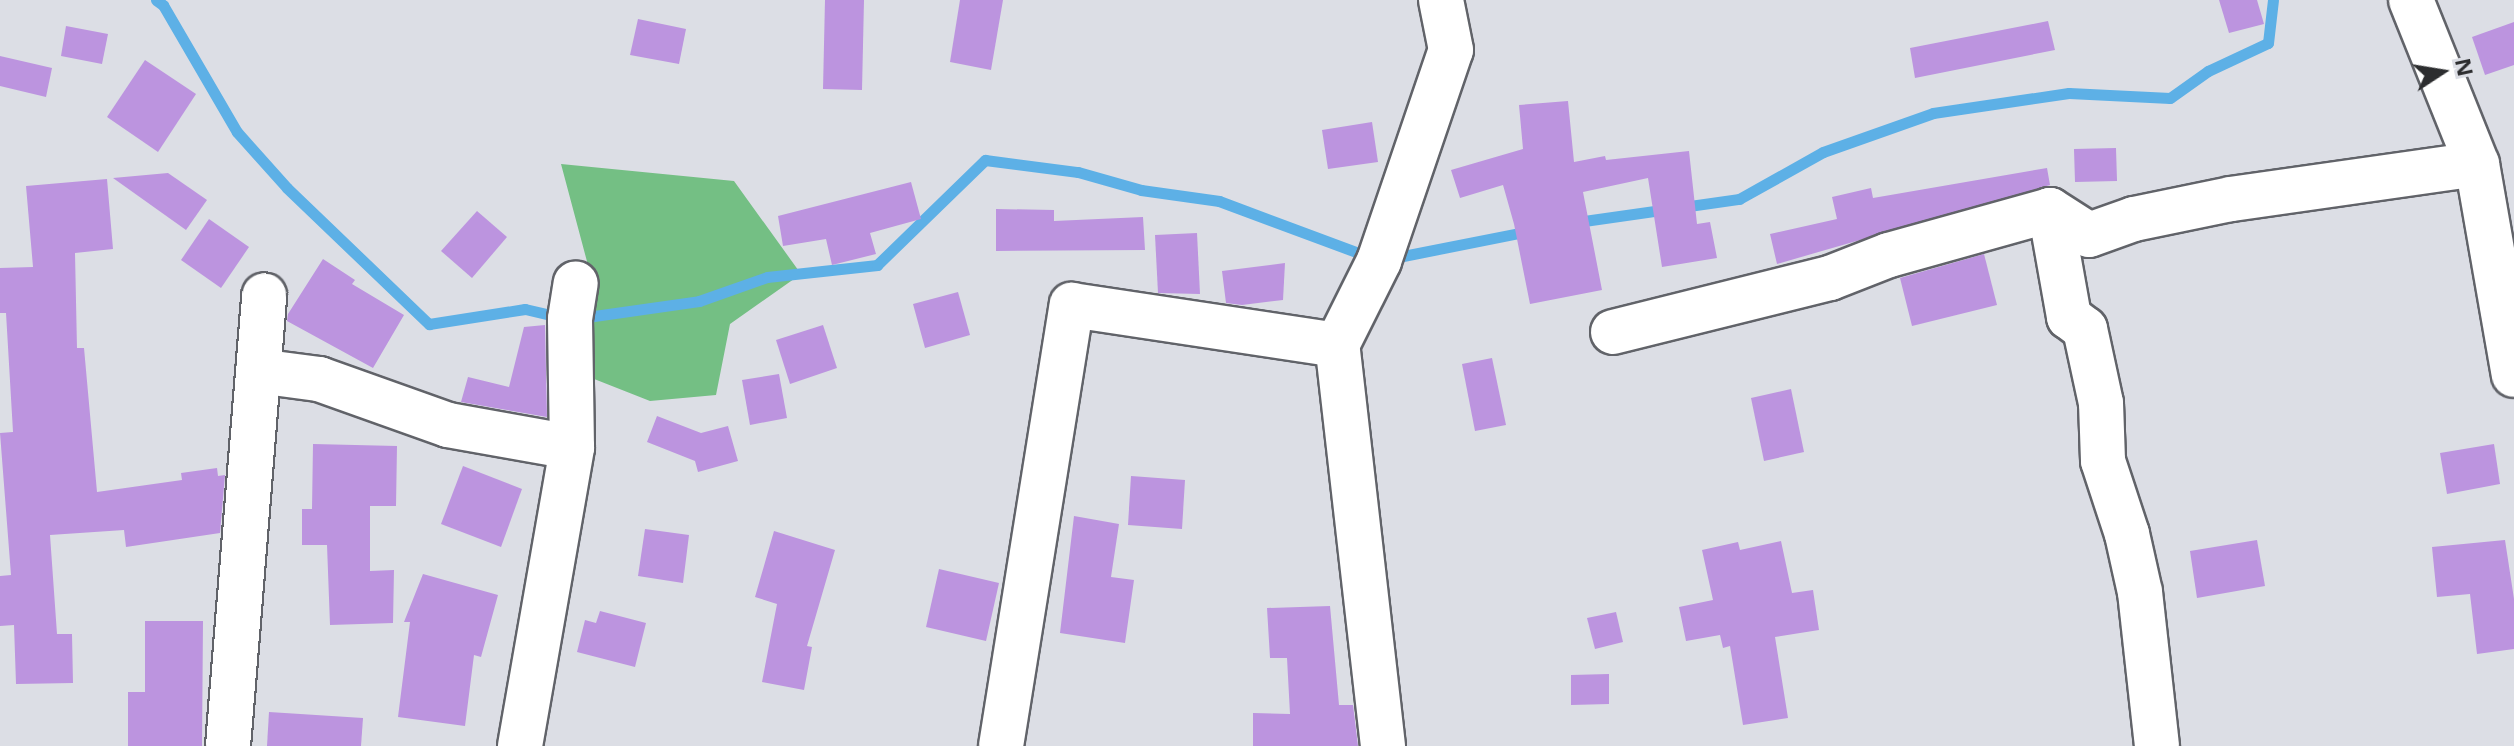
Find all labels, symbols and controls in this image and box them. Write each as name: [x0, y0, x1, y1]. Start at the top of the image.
north arrow: [2402, 32, 2482, 112]
text: N: [2449, 55, 2482, 79]

